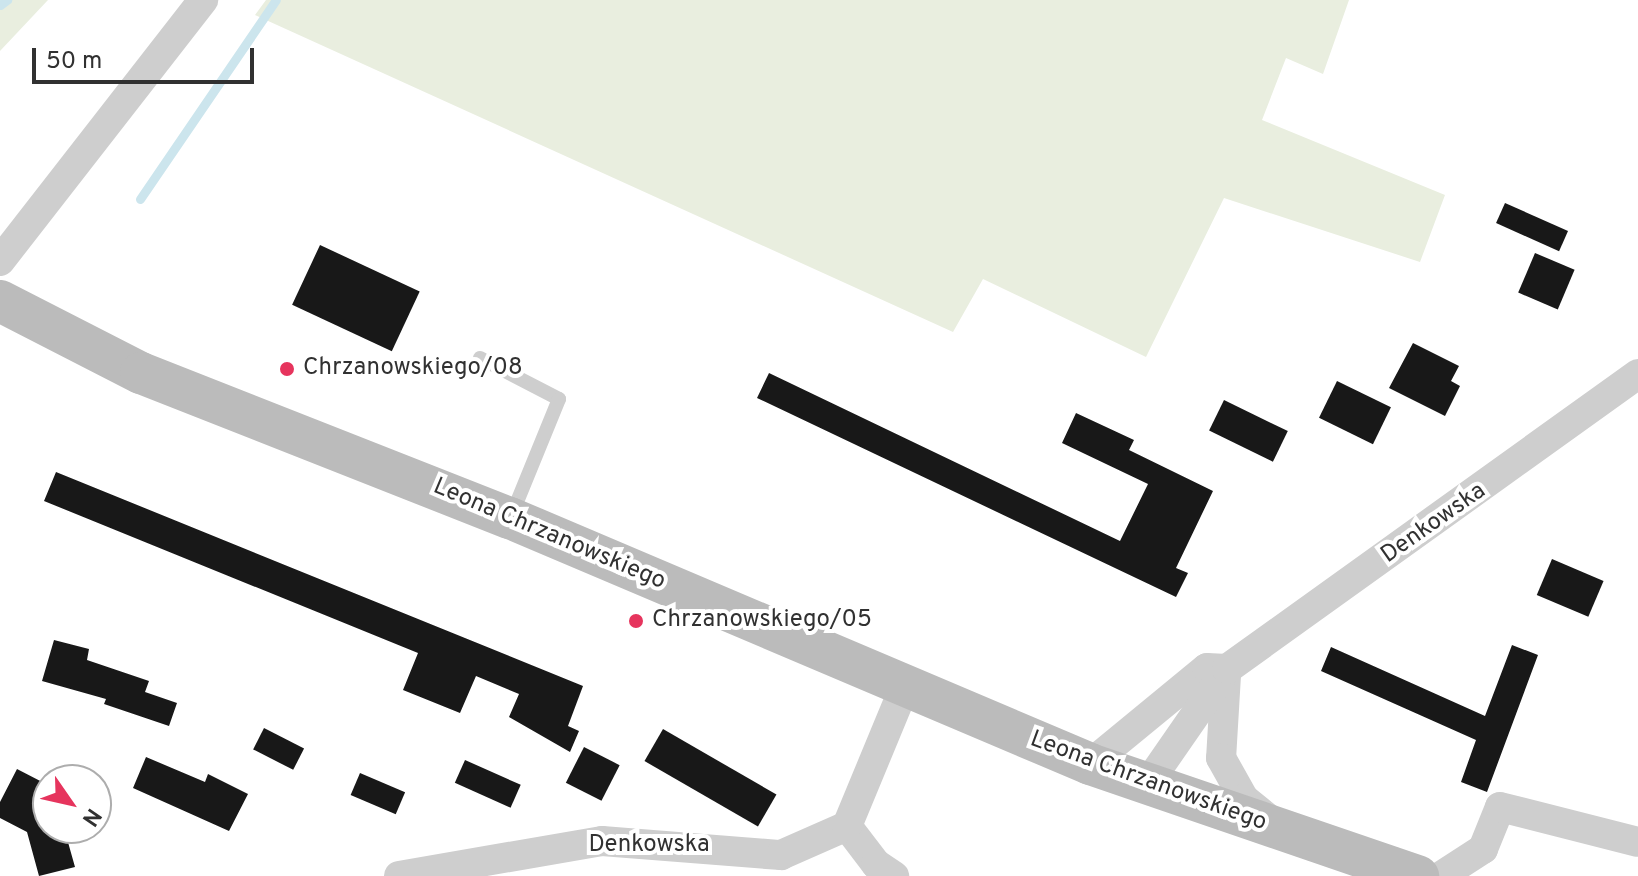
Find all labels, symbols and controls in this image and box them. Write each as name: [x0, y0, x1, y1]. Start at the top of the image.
scale bar: [36, 32, 258, 82]
text: 50 m: [46, 47, 102, 77]
place label: Chrzanowskiego/08: [303, 355, 523, 383]
marker: Chrzanowskiego/08: [278, 360, 296, 378]
street label: Leona Chrzanowskiego: [428, 473, 670, 597]
street label: Denkowska: [1376, 477, 1492, 571]
place label: Chrzanowskiego/05: [652, 607, 872, 635]
marker: Chrzanowskiego/05: [627, 612, 645, 630]
street label: Leona Chrzanowskiego: [1026, 726, 1270, 838]
north arrow: [32, 764, 112, 844]
text: N: [75, 802, 106, 831]
street label: Denkowska: [588, 832, 710, 860]

